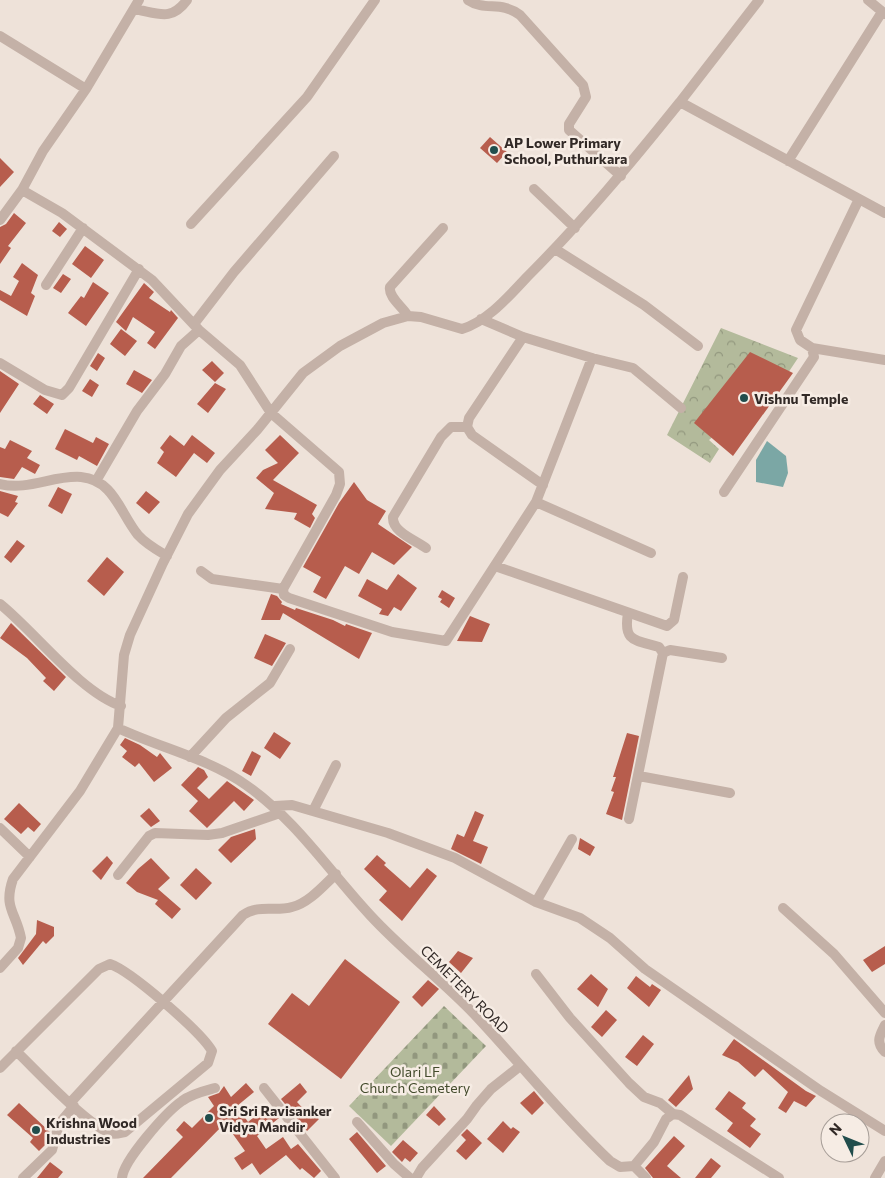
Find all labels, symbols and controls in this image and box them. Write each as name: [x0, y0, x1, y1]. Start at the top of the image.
place label: AP Lower Primary School, Puthurkara: [504, 134, 627, 167]
marker: AP Lower Primary School, Puthurkara: [488, 144, 500, 156]
place label: Vishnu Temple: [754, 390, 848, 407]
marker: Vishnu Temple: [738, 392, 750, 404]
street label: CEMETERY ROAD: [417, 941, 513, 1037]
park label: Olari LF Church Cemetery: [360, 1063, 470, 1096]
place label: Sri Sri Ravisanker Vidya Mandir: [219, 1102, 332, 1135]
marker: Sri Sri Ravisanker Vidya Mandir: [203, 1112, 215, 1124]
north arrow: [820, 1113, 870, 1163]
place label: Krishna Wood Industries: [46, 1114, 137, 1147]
text: N: [825, 1119, 845, 1138]
marker: Krishna Wood Industries: [30, 1124, 42, 1136]

